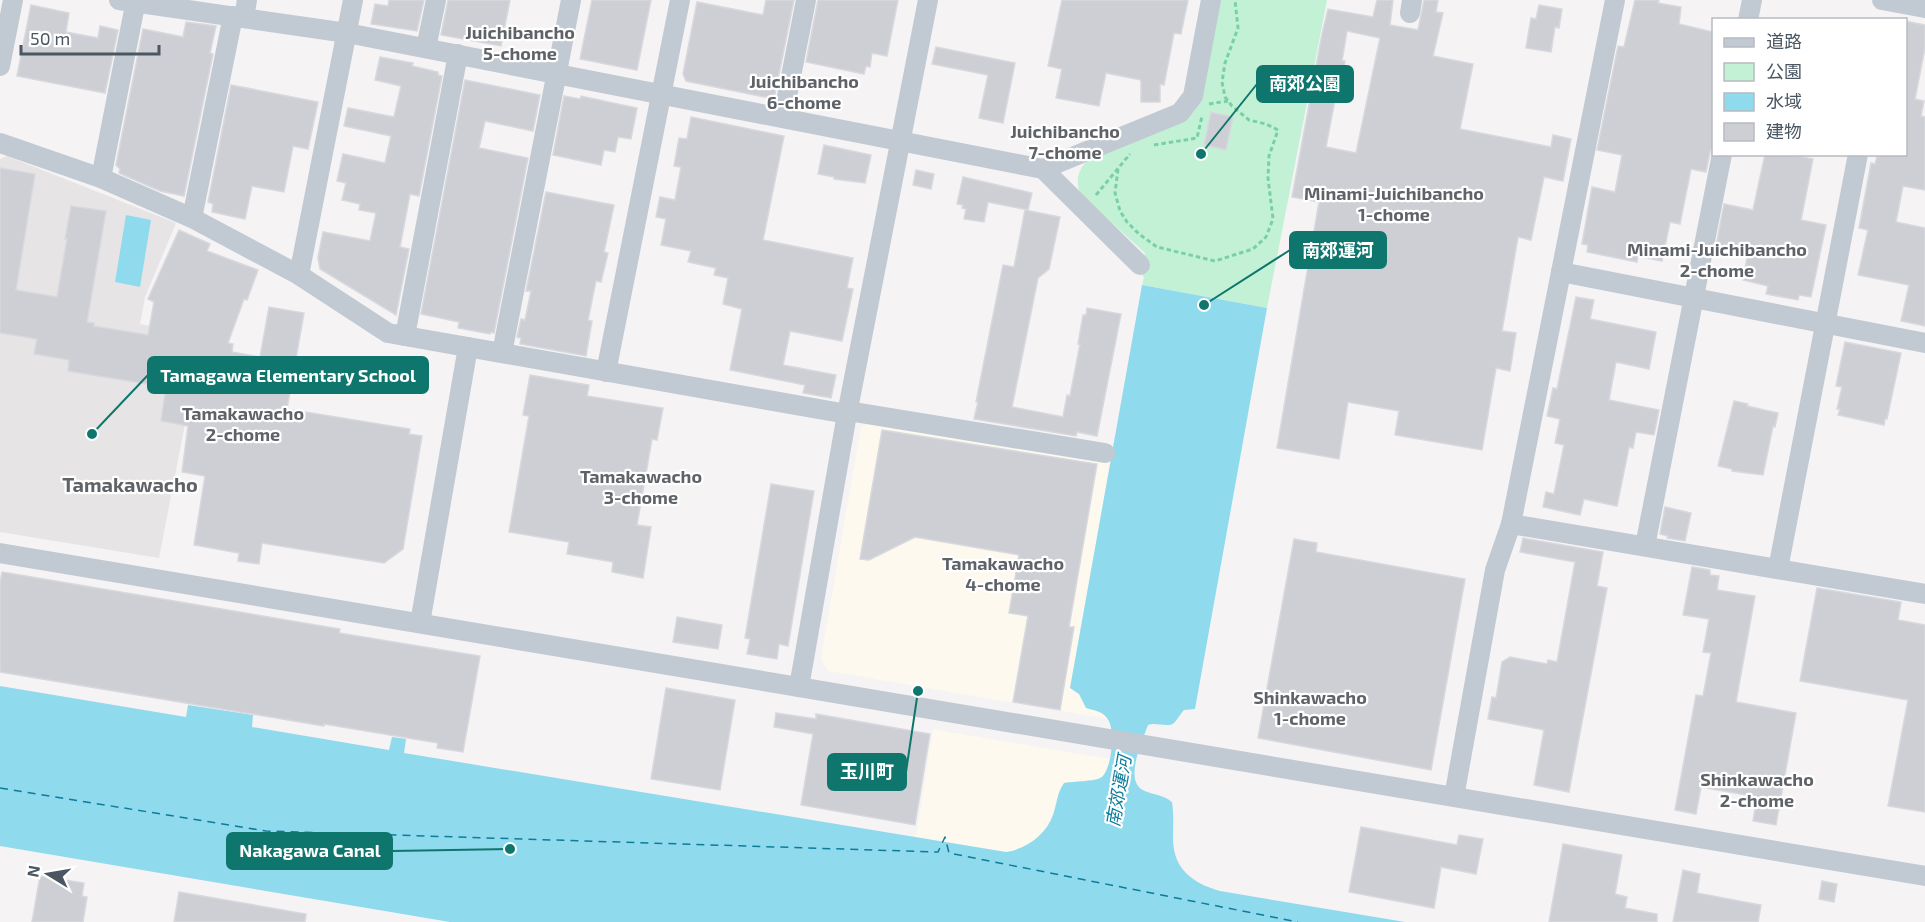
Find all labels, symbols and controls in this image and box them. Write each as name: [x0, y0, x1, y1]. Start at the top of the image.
scale bar: [21, 18, 159, 56]
legend: [1712, 18, 1907, 156]
district label: Juichibancho 5-chome: [465, 21, 575, 64]
text: 50 m: [30, 27, 70, 49]
text: 道路: [1766, 30, 1802, 52]
text: 公園: [1766, 60, 1802, 82]
callout: 南郊公園: [1257, 66, 1353, 102]
district label: Juichibancho 6-chome: [749, 70, 859, 113]
text: 南郊公園: [1269, 72, 1341, 94]
text: 水域: [1766, 90, 1802, 112]
district label: Juichibancho 7-chome: [1010, 120, 1120, 163]
text: 建物: [1766, 120, 1802, 142]
district label: Minami-Juichibancho 1-chome: [1304, 182, 1484, 225]
callout: 南郊運河: [1290, 232, 1386, 268]
district label: Minami-Juichibancho 2-chome: [1627, 238, 1807, 281]
text: 南郊運河: [1302, 239, 1374, 261]
callout: Tamagawa Elementary School: [148, 357, 428, 393]
text: Tamagawa Elementary School: [160, 364, 416, 386]
district label: Tamakawacho 2-chome: [182, 402, 304, 445]
district label: Tamakawacho 3-chome: [580, 465, 702, 508]
district label: Tamakawacho: [62, 472, 198, 496]
district label: Tamakawacho 4-chome: [942, 552, 1064, 595]
district label: Shinkawacho 1-chome: [1253, 686, 1367, 729]
water label: 南郊運河: [1101, 751, 1136, 828]
callout: 玉川町: [828, 754, 906, 790]
text: 玉川町: [840, 760, 894, 782]
district label: Shinkawacho 2-chome: [1700, 768, 1814, 811]
callout: Nakagawa Canal: [227, 833, 392, 869]
text: Nakagawa Canal: [239, 839, 381, 861]
north arrow: [18, 844, 78, 904]
text: N: [22, 864, 43, 879]

